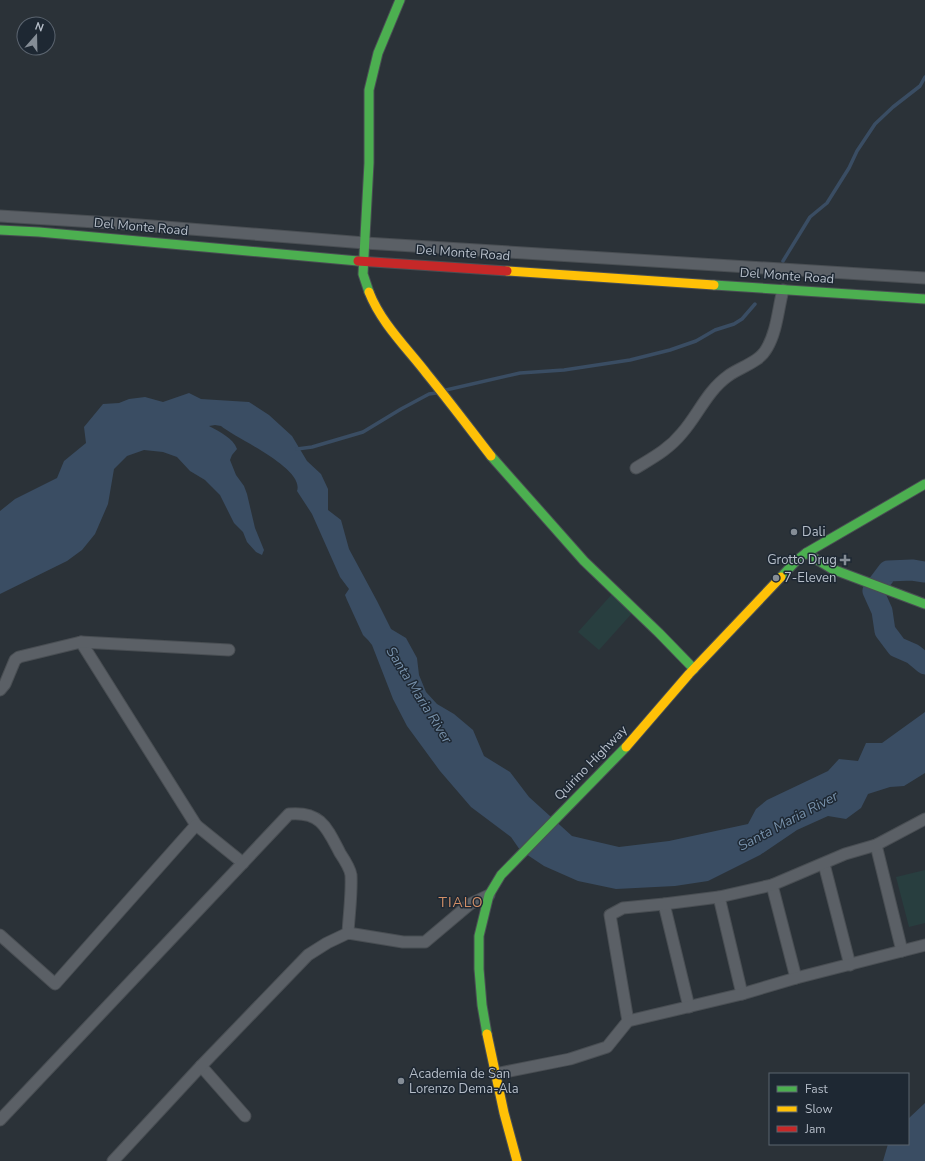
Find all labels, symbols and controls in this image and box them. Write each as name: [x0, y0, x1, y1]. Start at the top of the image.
north arrow: [16, 16, 56, 56]
text: N: [33, 19, 46, 36]
street label: Del Monte Road: [93, 214, 189, 240]
street label: Del Monte Road: [415, 241, 511, 265]
street label: Del Monte Road: [739, 264, 835, 288]
place label: Dali: [802, 523, 825, 541]
marker: Dali: [789, 527, 799, 537]
place label: Grotto Drug: [767, 551, 837, 569]
marker: Grotto Drug: [840, 555, 850, 565]
place label: 7-Eleven: [784, 569, 836, 587]
marker: 7-Eleven: [771, 573, 781, 583]
water label: Santa Maria River: [382, 643, 457, 748]
street label: Quirino Highway: [550, 721, 632, 805]
water label: Santa Maria River: [735, 786, 842, 855]
district label: TIALO: [438, 893, 484, 912]
place label: Academia de San Lorenzo Dema-Ala: [409, 1065, 519, 1098]
legend: [769, 1073, 909, 1145]
marker: Academia de San Lorenzo Dema-Ala: [396, 1076, 406, 1086]
text: Fast: [805, 1081, 828, 1097]
text: Slow: [805, 1101, 833, 1117]
text: Jam: [804, 1121, 826, 1137]

